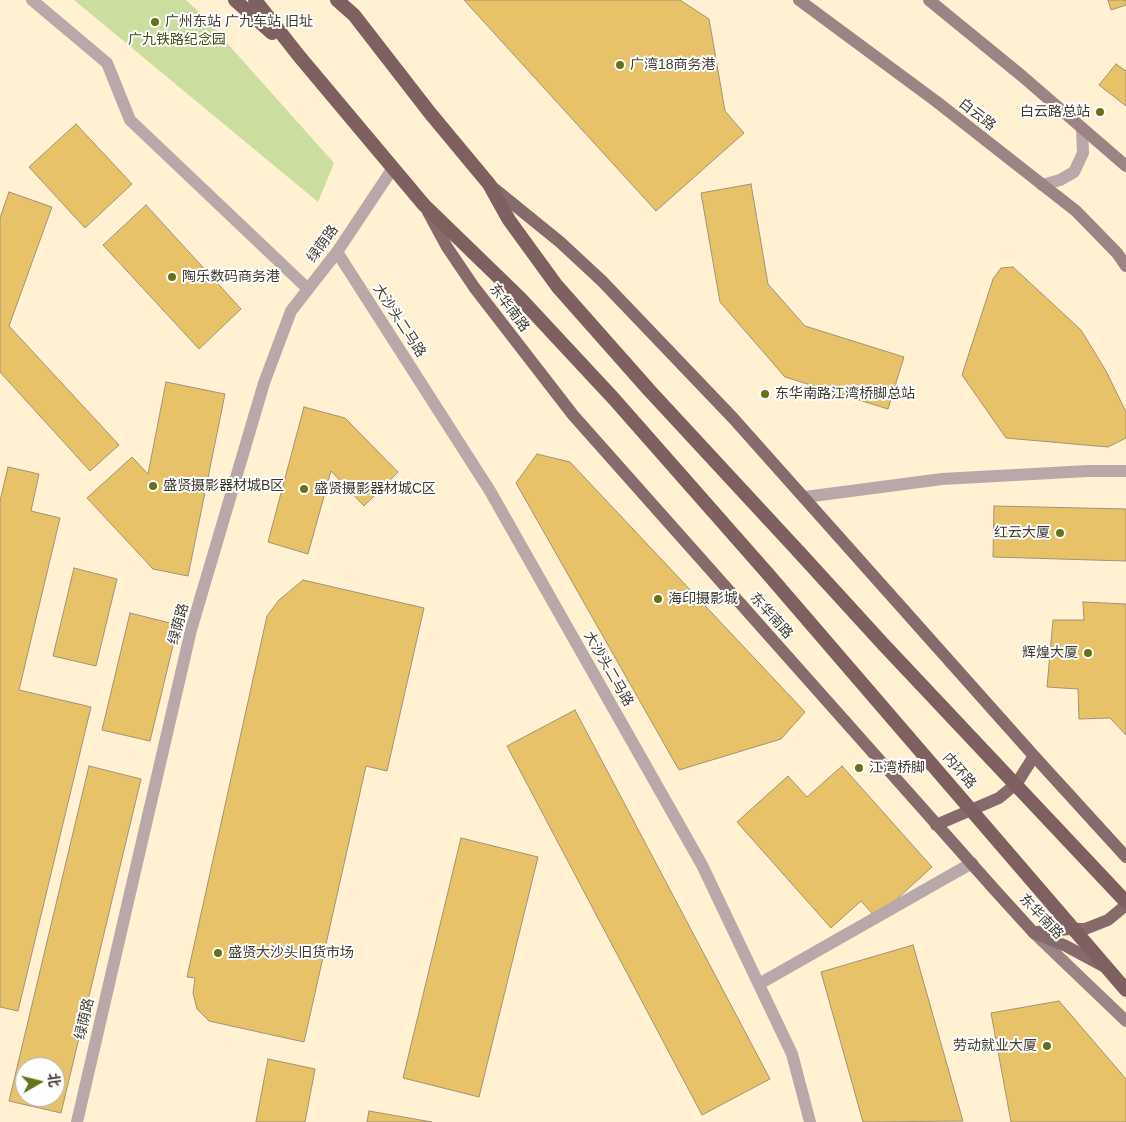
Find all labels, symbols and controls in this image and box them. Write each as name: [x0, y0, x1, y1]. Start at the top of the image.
place label: 广州东站 广九车站 旧址: [165, 14, 313, 30]
marker: 广州东站 广九车站 旧址: [149, 16, 161, 28]
park label: 广九铁路纪念园: [128, 32, 226, 48]
place label: 广湾18商务港: [630, 57, 716, 73]
marker: 广湾18商务港: [614, 59, 626, 71]
street label: 白云路: [955, 95, 999, 135]
place label: 白云路总站: [1020, 104, 1090, 120]
marker: 白云路总站: [1094, 106, 1106, 118]
street label: 绿荫路: [304, 222, 342, 266]
place label: 陶乐数码商务港: [182, 269, 280, 285]
marker: 陶乐数码商务港: [166, 271, 178, 283]
street label: 大沙头二马路: [369, 281, 429, 361]
street label: 东华南路: [485, 281, 533, 335]
place label: 东华南路江湾桥脚总站: [775, 386, 915, 402]
marker: 东华南路江湾桥脚总站: [759, 388, 771, 400]
place label: 盛贤摄影器材城B区: [163, 478, 284, 494]
marker: 盛贤摄影器材城B区: [147, 480, 159, 492]
place label: 盛贤摄影器材城C区: [314, 481, 436, 497]
marker: 盛贤摄影器材城C区: [298, 483, 310, 495]
place label: 红云大厦: [994, 525, 1050, 541]
marker: 红云大厦: [1054, 527, 1066, 539]
street label: 东华南路: [746, 590, 796, 642]
place label: 海印摄影城: [668, 591, 738, 607]
marker: 海印摄影城: [652, 593, 664, 605]
street label: 绿荫路: [165, 602, 193, 646]
street label: 大沙头二马路: [580, 628, 636, 710]
place label: 辉煌大厦: [1022, 645, 1078, 661]
marker: 辉煌大厦: [1082, 647, 1094, 659]
street label: 内环路: [939, 750, 979, 792]
place label: 江湾桥脚: [869, 760, 925, 776]
marker: 江湾桥脚: [853, 762, 865, 774]
street label: 东华南路: [1016, 891, 1066, 943]
place label: 盛贤大沙头旧货市场: [228, 945, 354, 961]
marker: 盛贤大沙头旧货市场: [212, 947, 224, 959]
street label: 绿荫路: [72, 997, 98, 1041]
place label: 劳动就业大厦: [953, 1038, 1037, 1054]
marker: 劳动就业大厦: [1041, 1040, 1053, 1052]
north arrow: [15, 1057, 65, 1107]
text: 北: [45, 1072, 63, 1088]

